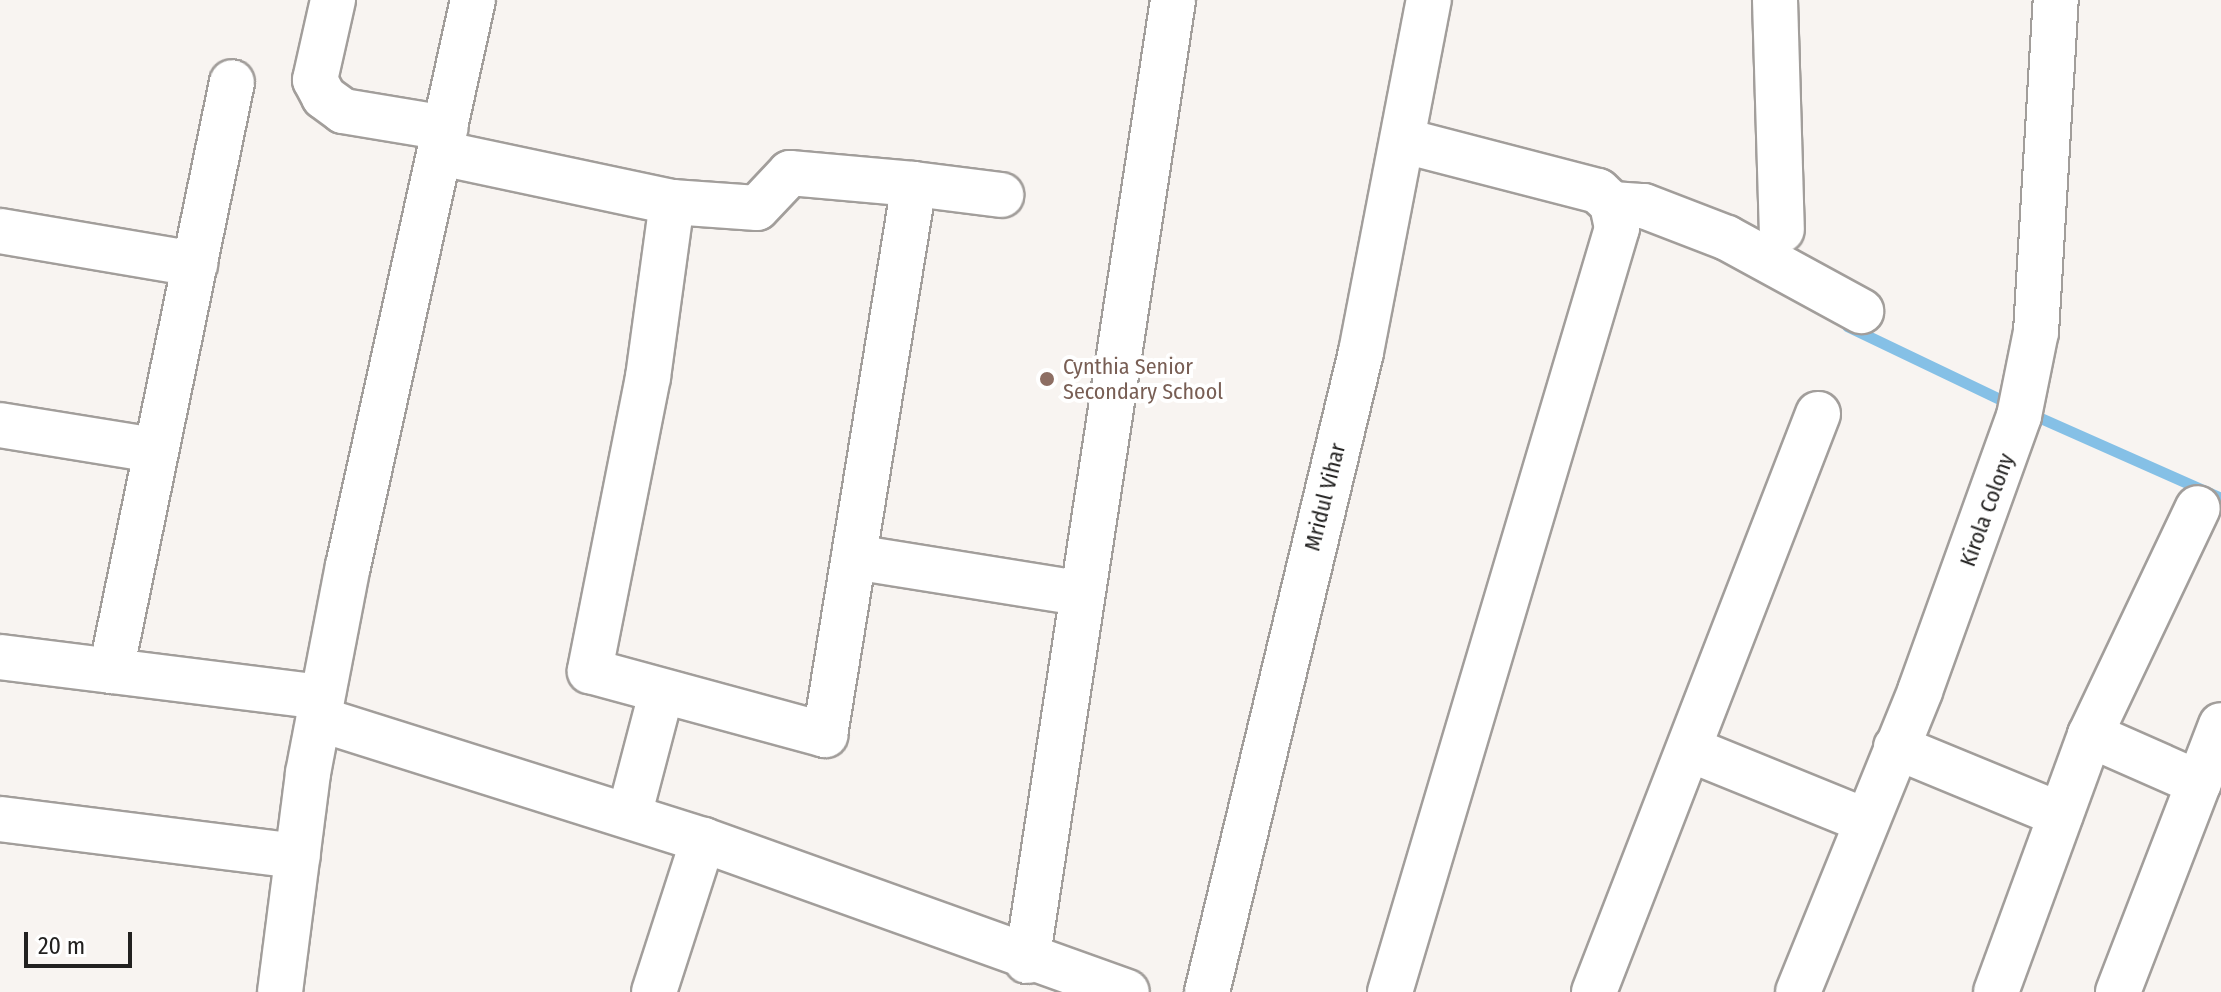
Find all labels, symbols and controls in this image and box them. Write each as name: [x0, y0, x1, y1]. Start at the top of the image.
place label: Cynthia Senior Secondary School: [1063, 353, 1223, 404]
marker: Cynthia Senior Secondary School: [1038, 370, 1056, 388]
street label: Mridul Vihar: [1299, 440, 1351, 554]
street label: Kirola Colony: [1954, 450, 2020, 570]
scale bar: [28, 916, 136, 966]
text: 20 m: [38, 932, 85, 960]

